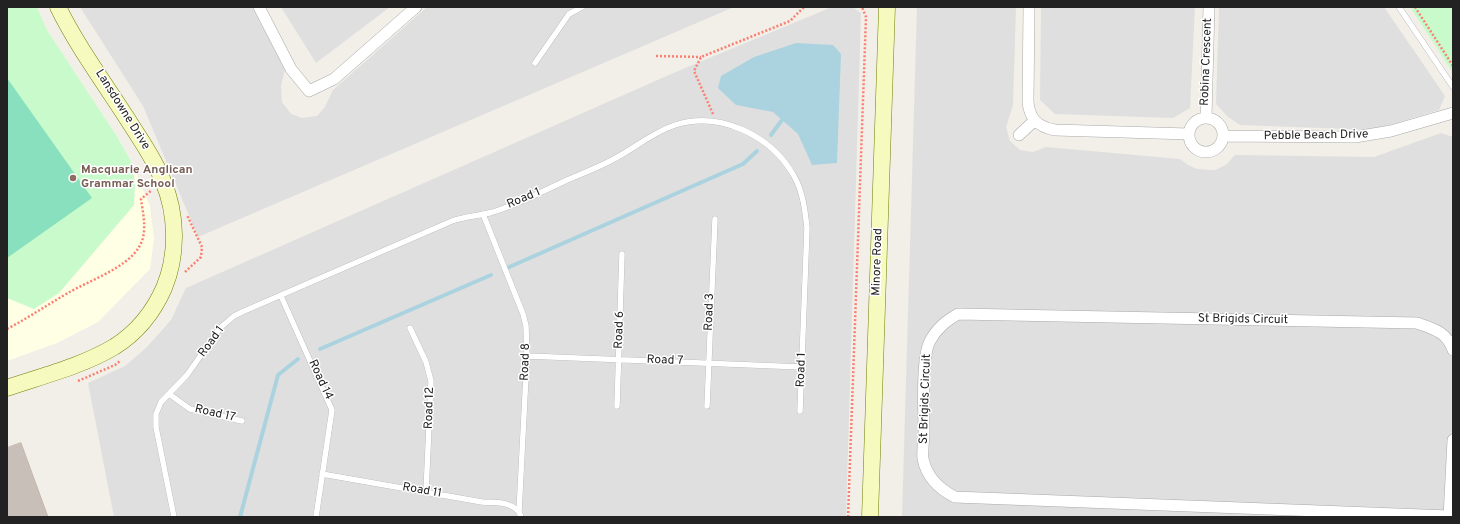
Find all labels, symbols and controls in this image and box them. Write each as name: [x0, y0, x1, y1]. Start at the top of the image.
street label: Robina Crescent: [1198, 18, 1216, 106]
street label: Lansdowne Drive: [92, 67, 152, 153]
street label: Pebble Beach Drive: [1263, 128, 1369, 144]
place label: Macquarie Anglican Grammar School: [81, 164, 193, 192]
marker: Macquarie Anglican Grammar School: [68, 173, 78, 183]
street label: Road 1: [505, 186, 543, 212]
street label: Minore Road: [870, 228, 886, 296]
street label: Road 3: [702, 293, 718, 331]
street label: Road 6: [612, 311, 628, 349]
street label: St Brigids Circuit: [1198, 312, 1288, 328]
street label: Road 1: [196, 324, 228, 360]
street label: Road 8: [518, 343, 534, 381]
street label: Road 1: [794, 352, 810, 388]
street label: Road 7: [646, 353, 684, 369]
street label: St Brigids Circuit: [917, 354, 935, 444]
street label: Road 14: [305, 358, 335, 402]
street label: Road 12: [422, 387, 438, 429]
street label: Road 17: [193, 402, 237, 426]
street label: Road 11: [401, 480, 443, 502]

